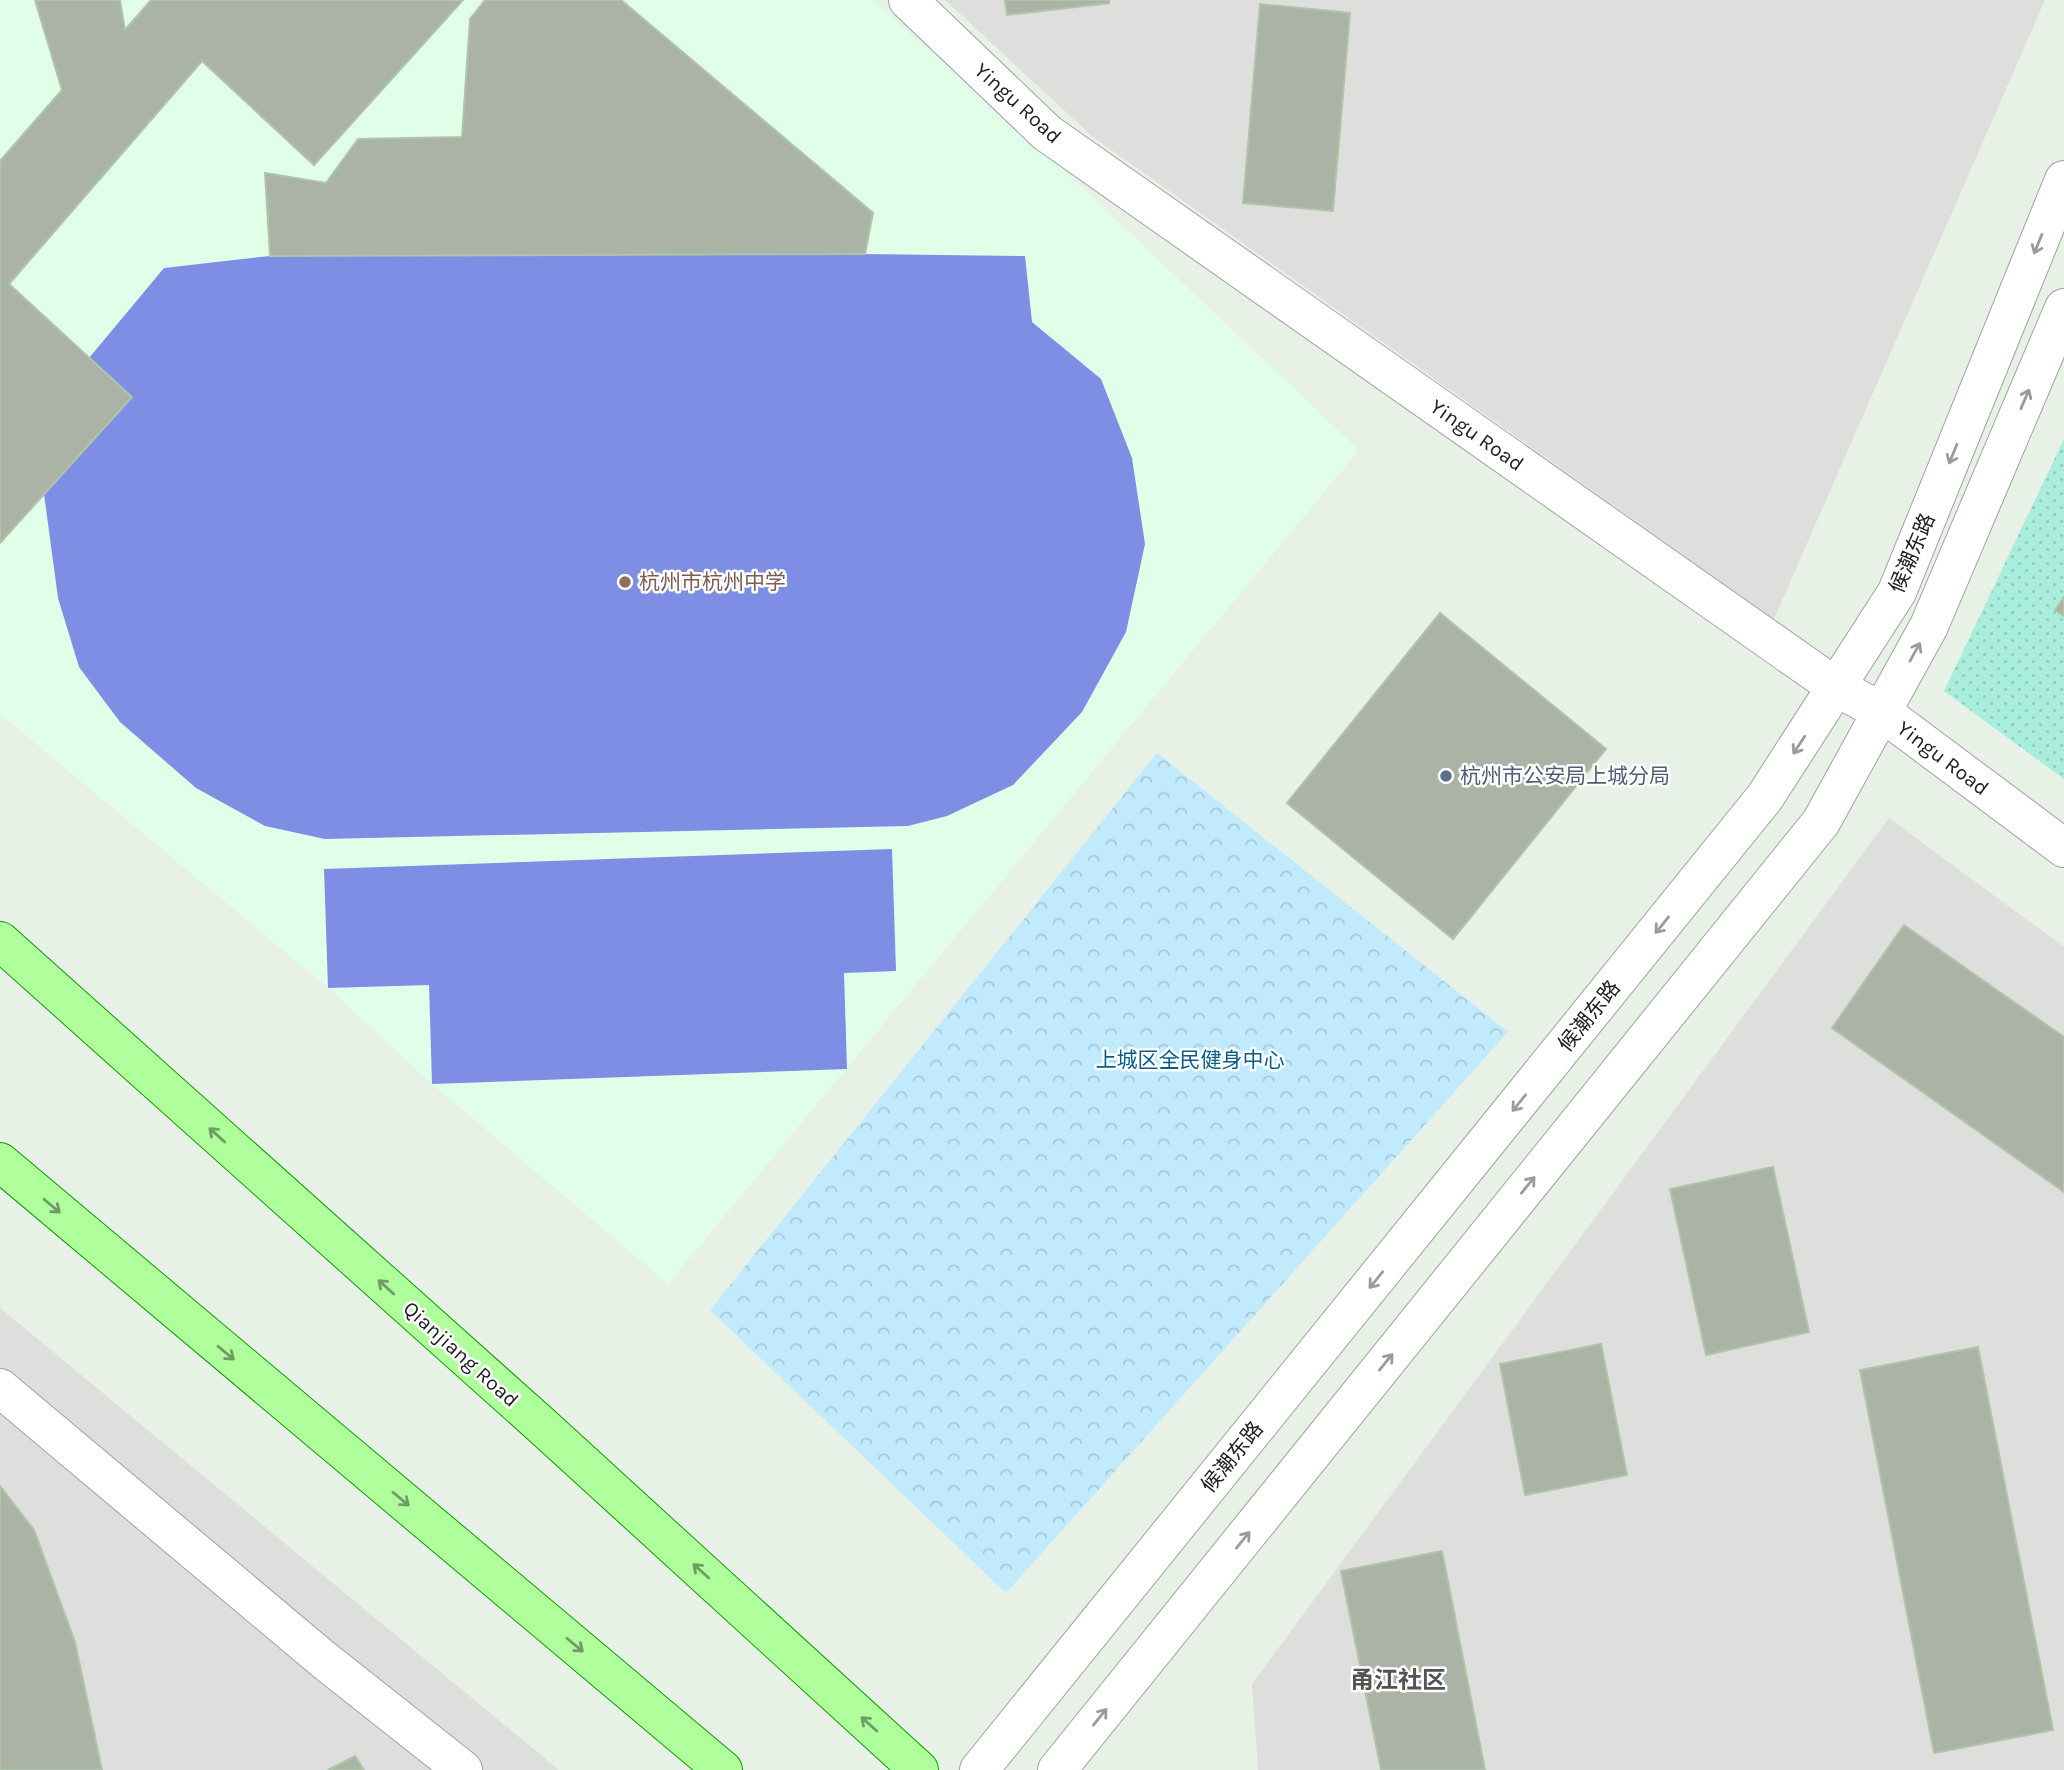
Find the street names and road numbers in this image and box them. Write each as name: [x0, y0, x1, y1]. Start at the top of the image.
street label: Yingu Road: [970, 58, 1066, 148]
street label: Yingu Road: [1426, 394, 1528, 476]
street label: 候潮东路: [1885, 510, 1939, 596]
street label: Yingu Road: [1893, 716, 1993, 800]
street label: 候潮东路: [1553, 976, 1625, 1056]
street label: Qianjiang Road: [399, 1296, 523, 1412]
street label: 候潮东路: [1196, 1417, 1268, 1497]

